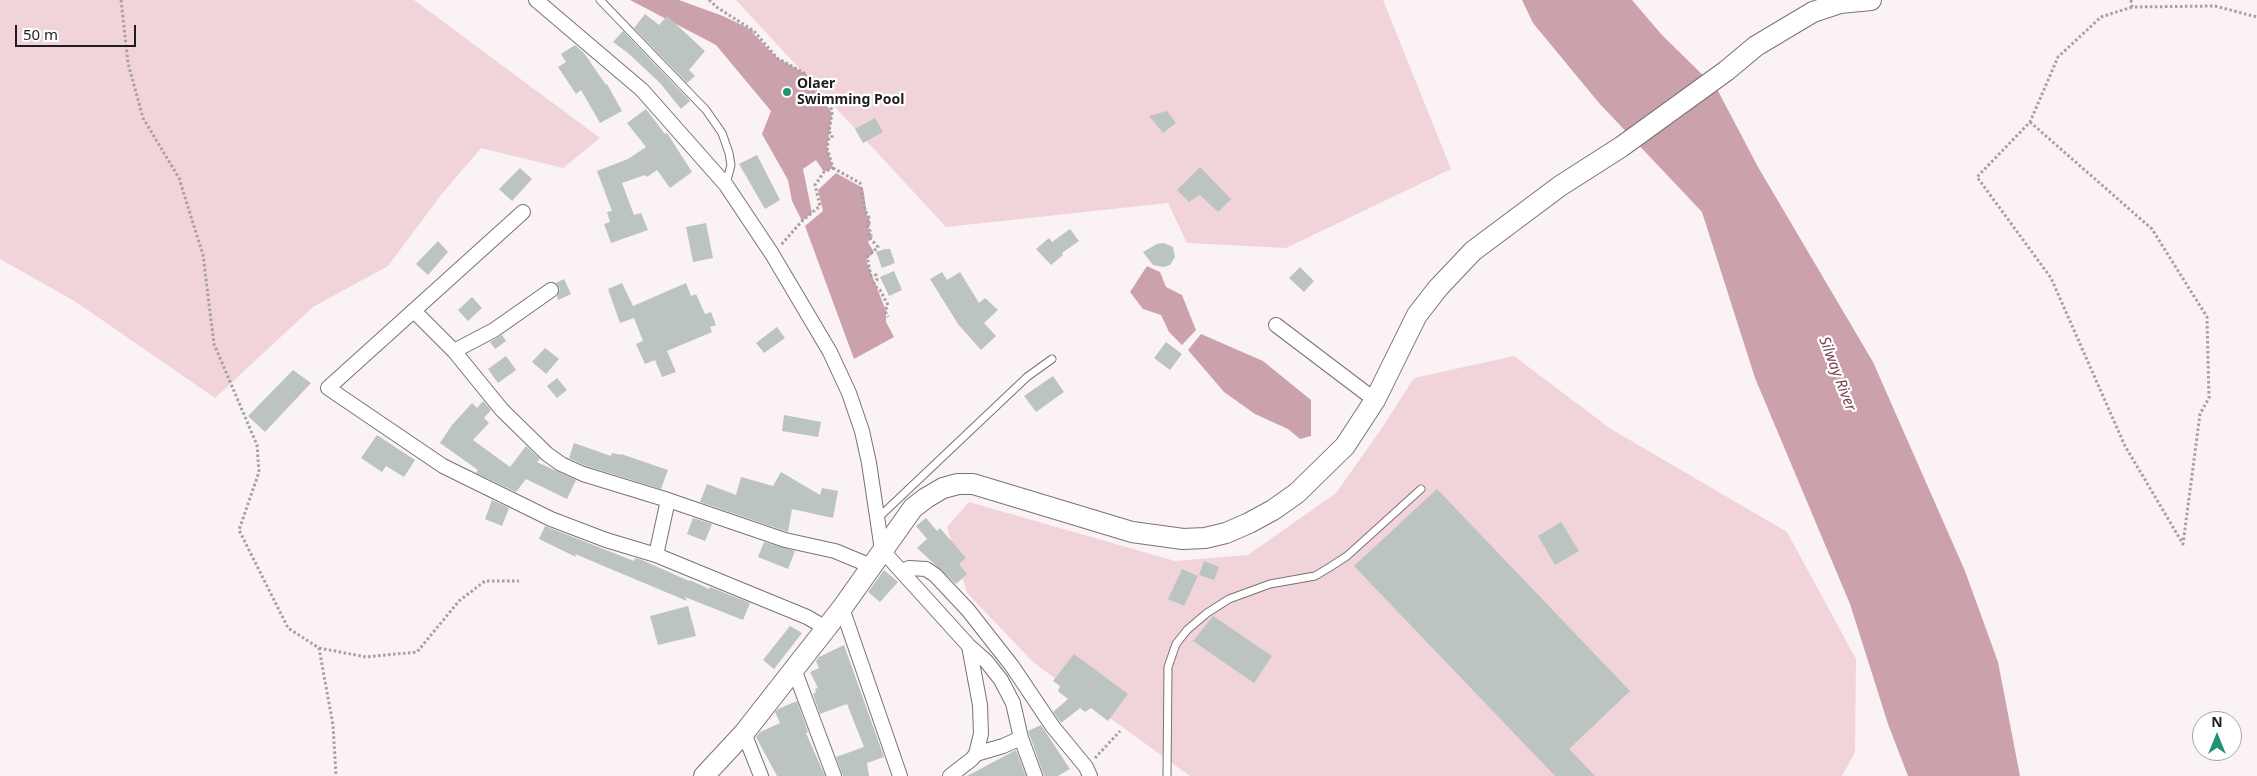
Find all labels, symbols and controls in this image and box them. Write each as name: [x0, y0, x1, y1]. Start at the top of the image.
scale bar: [18, 15, 139, 47]
text: 50 m: [23, 24, 58, 44]
place label: Olaer Swimming Pool: [797, 76, 904, 108]
marker: Olaer Swimming Pool: [781, 86, 793, 98]
water label: Silway River: [1815, 334, 1859, 414]
north arrow: [2192, 711, 2242, 761]
text: N: [2211, 712, 2223, 731]

